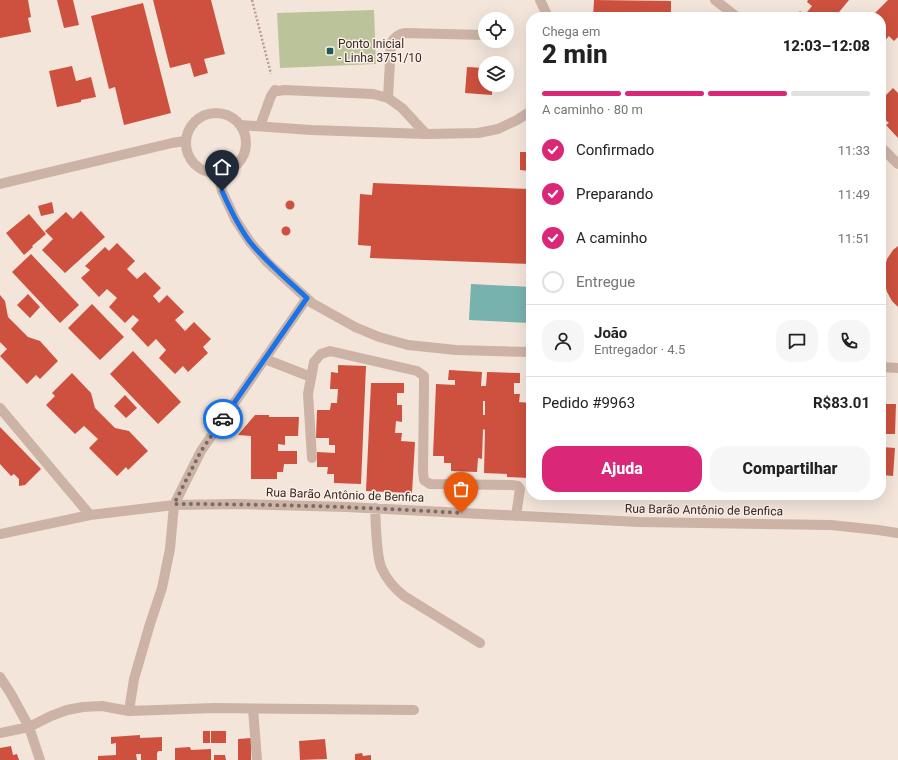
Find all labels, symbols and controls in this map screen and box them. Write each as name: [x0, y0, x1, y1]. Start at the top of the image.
map controls: [478, 12, 514, 92]
button: locate: [478, 12, 514, 48]
text: Chega em: [542, 24, 600, 39]
place label: Ponto Inicial - Linha 3751/10: [338, 37, 422, 65]
text: 12:03–12:08: [783, 37, 870, 55]
text: 2 min: [542, 39, 608, 69]
marker: Ponto Inicial - Linha 3751/10: [325, 46, 335, 56]
button: layers: [478, 56, 514, 92]
text: A caminho · 80 m: [542, 102, 643, 117]
icon: check: [542, 139, 564, 161]
text: Confirmado: [576, 141, 654, 159]
text: 11:33: [838, 143, 870, 158]
pin: [205, 150, 239, 191]
icon: home: [211, 156, 233, 178]
icon: check: [542, 183, 564, 205]
text: Preparando: [576, 185, 653, 203]
text: 11:49: [838, 187, 870, 202]
icon: check: [542, 227, 564, 249]
text: A caminho: [576, 229, 647, 247]
text: 11:51: [838, 231, 870, 246]
text: Entregue: [576, 273, 635, 291]
button: person: [542, 320, 584, 362]
button: chat: [776, 320, 818, 362]
button: phone: [828, 320, 870, 362]
text: João: [594, 324, 627, 342]
text: Entregador · 4.5: [594, 342, 685, 357]
text: Pedido #9963: [542, 394, 635, 412]
text: R$83.01: [813, 394, 870, 412]
courier: [203, 399, 243, 439]
icon: car: [212, 408, 234, 430]
button: Ajuda: [542, 446, 702, 492]
button: Compartilhar: [710, 446, 870, 492]
pin: [444, 472, 478, 513]
icon: bag: [450, 478, 472, 500]
street label: Rua Barão Antônio de Benfica: [266, 485, 424, 505]
street label: Rua Barão Antônio de Benfica: [625, 502, 783, 518]

